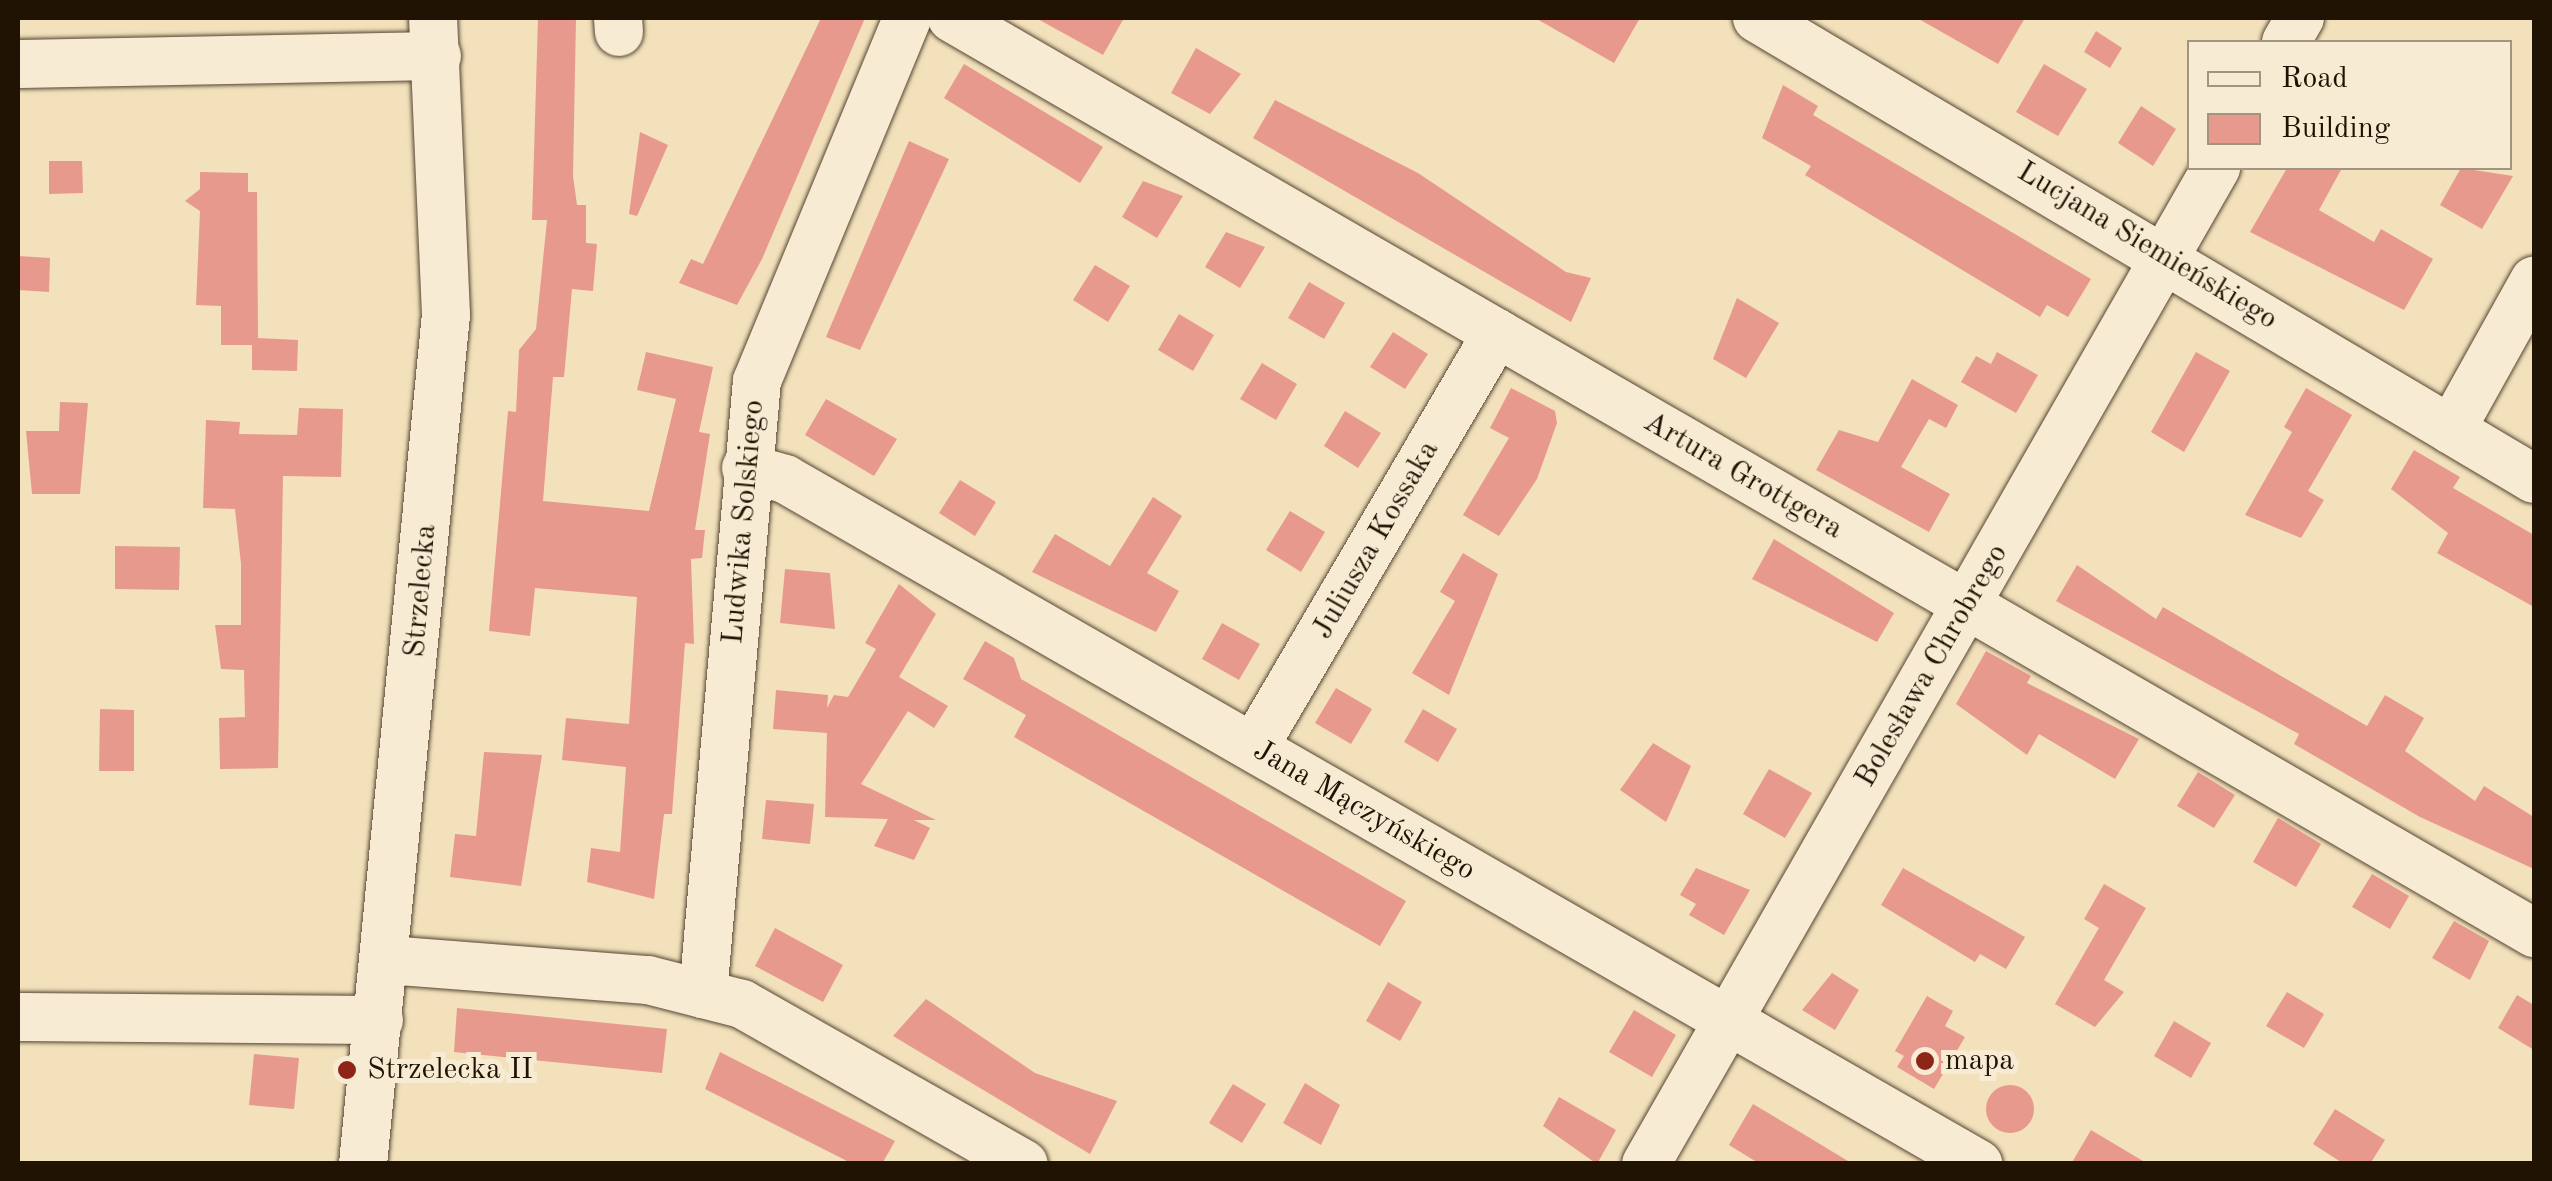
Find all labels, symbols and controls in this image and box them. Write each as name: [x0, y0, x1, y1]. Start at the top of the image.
legend: [2187, 40, 2512, 170]
text: Road: [2281, 64, 2348, 94]
text: Building: [2281, 114, 2390, 144]
street label: Lucjana Siemieńskiego: [2010, 154, 2284, 338]
street label: Ludwika Solskiego: [715, 398, 773, 646]
street label: Artura Grottgera: [1637, 404, 1849, 548]
street label: Juliusza Kossaka: [1305, 435, 1447, 645]
street label: Strzelecka: [397, 523, 445, 659]
street label: Bolesława Chrobrego: [1848, 538, 2016, 794]
street label: Jana Mączyńskiego: [1247, 733, 1481, 889]
place label: mapa: [1945, 1043, 2014, 1079]
marker: mapa: [1914, 1050, 1936, 1072]
place label: Strzelecka II: [367, 1052, 533, 1088]
marker: Strzelecka II: [336, 1059, 358, 1081]

